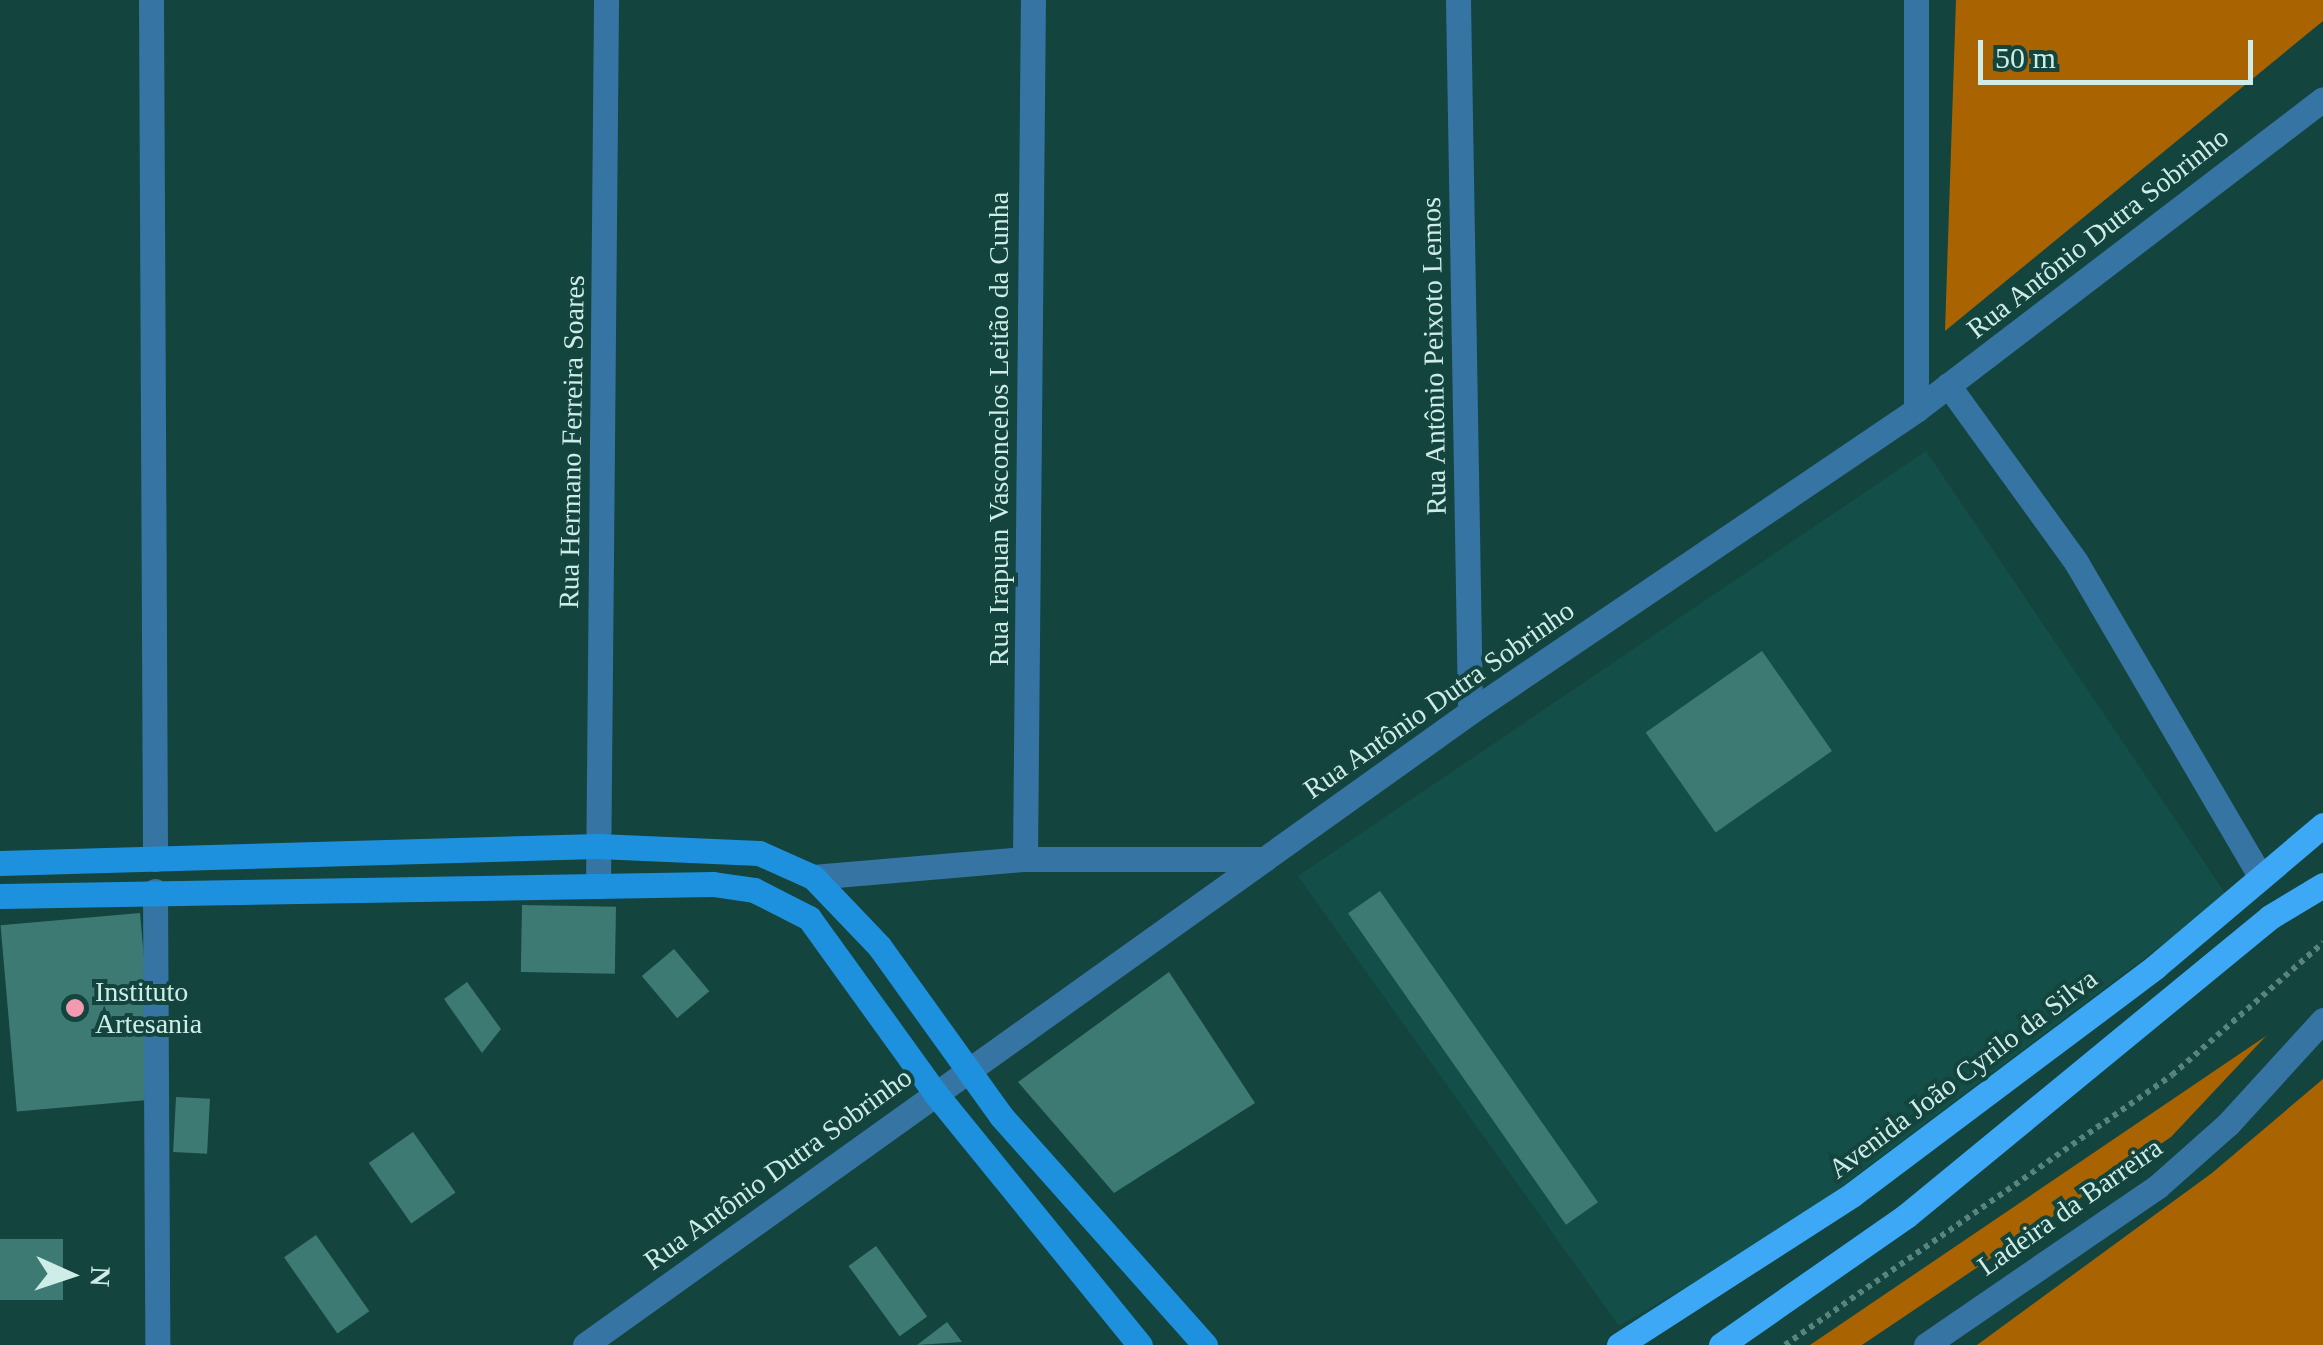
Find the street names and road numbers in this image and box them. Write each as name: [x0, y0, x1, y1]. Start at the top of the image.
street label: Rua Antônio Dutra Sobrinho: [1960, 120, 2236, 346]
street label: Rua Irapuan Vasconcelos Leitão da Cunha: [982, 191, 1016, 667]
street label: Rua Antônio Peixoto Lemos: [1414, 196, 1454, 516]
street label: Rua Hermano Ferreira Soares: [552, 275, 592, 609]
street label: Rua Antônio Dutra Sobrinho: [1297, 593, 1581, 807]
street label: Avenida João Cyrilo da Silva: [1822, 962, 2104, 1186]
street label: Rua Antônio Dutra Sobrinho: [637, 1060, 919, 1278]
street label: Ladeira da Barreira: [1971, 1131, 2169, 1283]

